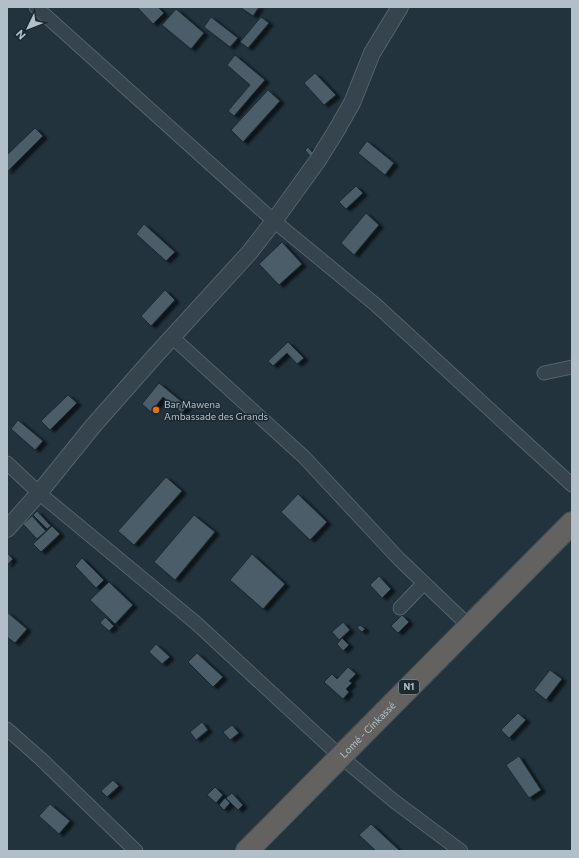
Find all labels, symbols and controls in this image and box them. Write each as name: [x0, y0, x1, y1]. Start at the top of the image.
north arrow: [8, 8, 48, 48]
text: N: [13, 28, 28, 43]
place label: Bar Mawena Ambassade des Grands: [164, 398, 269, 422]
marker: Bar Mawena Ambassade des Grands: [151, 405, 161, 415]
road number: N1: [399, 680, 419, 694]
street label: Lomé - Cinkassé: [337, 699, 398, 760]

